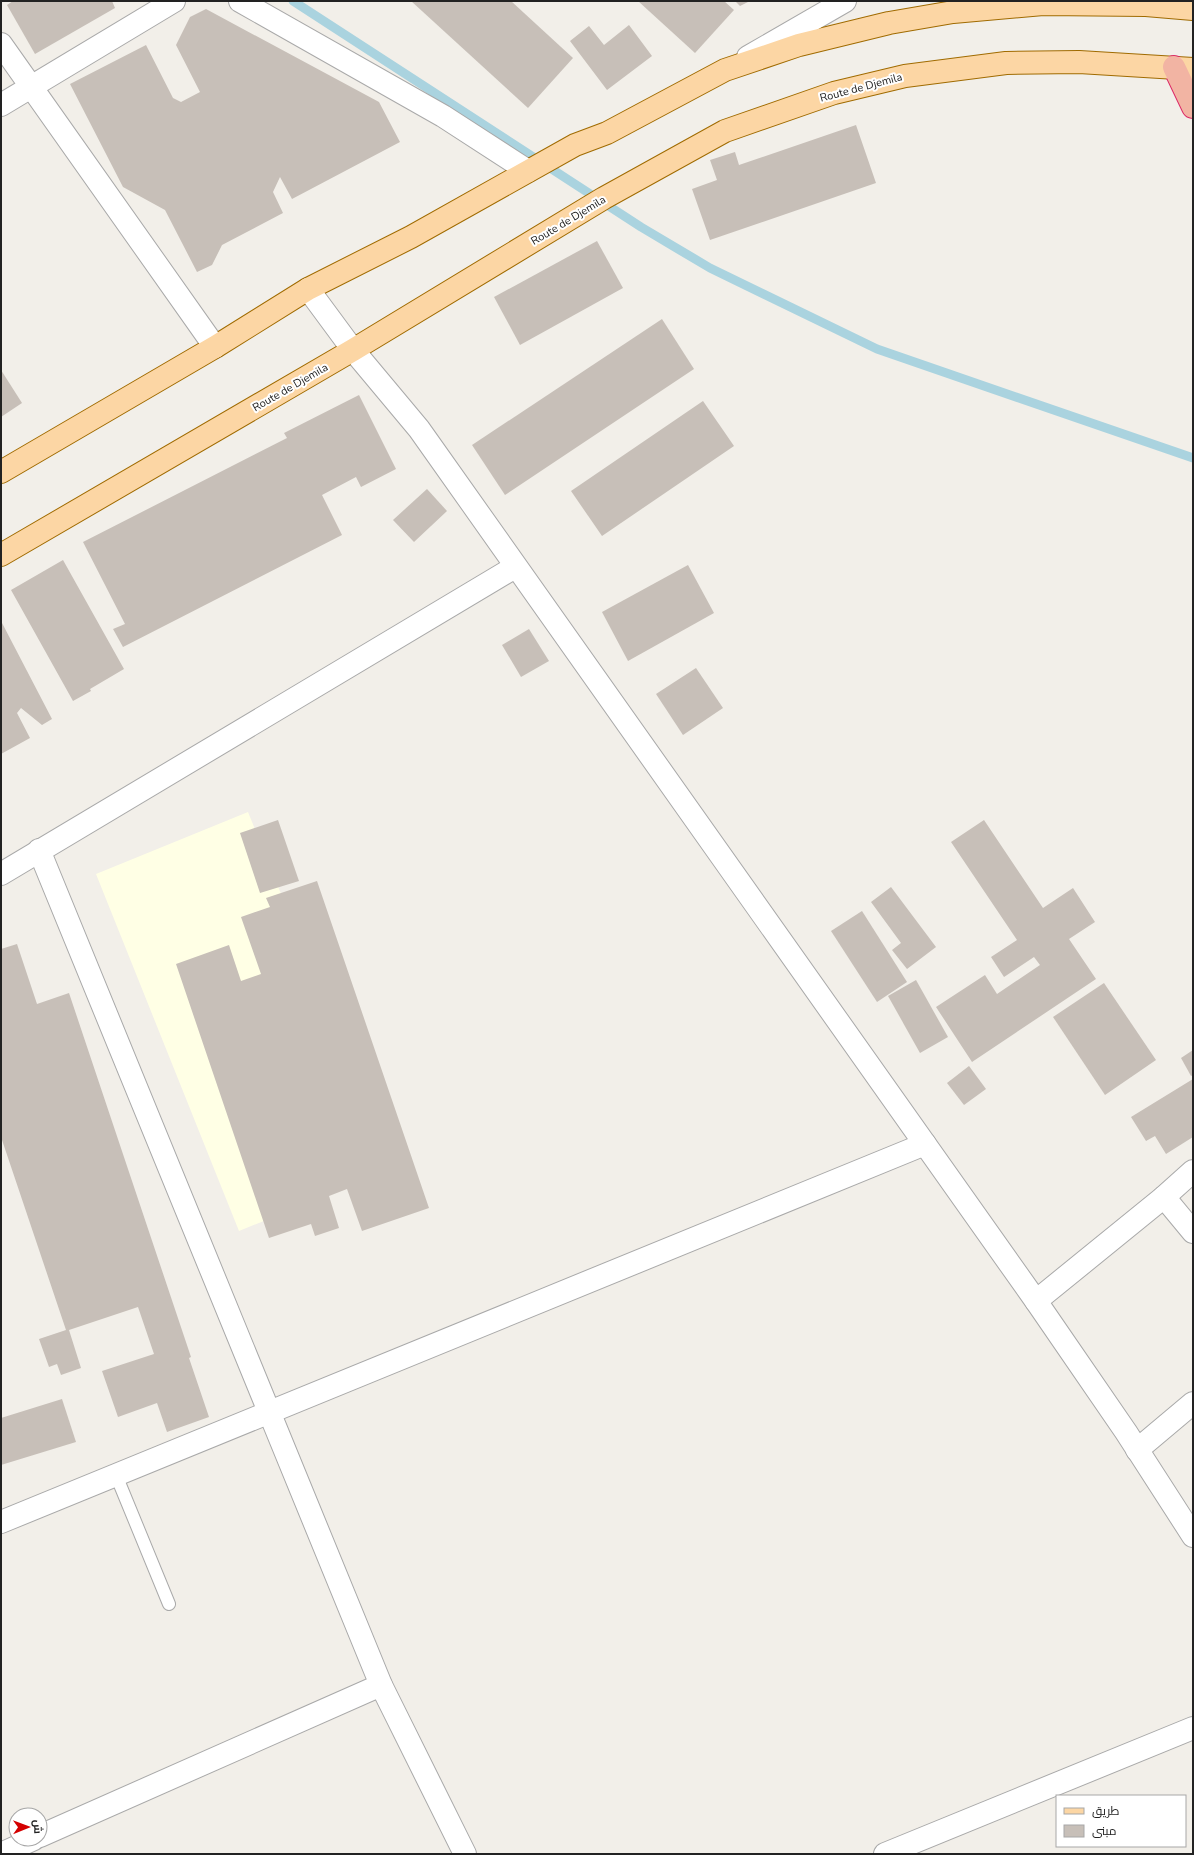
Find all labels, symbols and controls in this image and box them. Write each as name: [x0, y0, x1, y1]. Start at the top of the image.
street label: Route de Djemila: [818, 69, 904, 106]
street label: Route de Djemila: [528, 192, 609, 249]
street label: Route de Djemila: [250, 360, 331, 415]
legend: [1056, 1795, 1186, 1847]
text: طريق: [1092, 1803, 1120, 1819]
north arrow: [8, 1807, 48, 1847]
text: ش: [30, 1820, 45, 1834]
text: مبنى: [1092, 1823, 1117, 1839]

